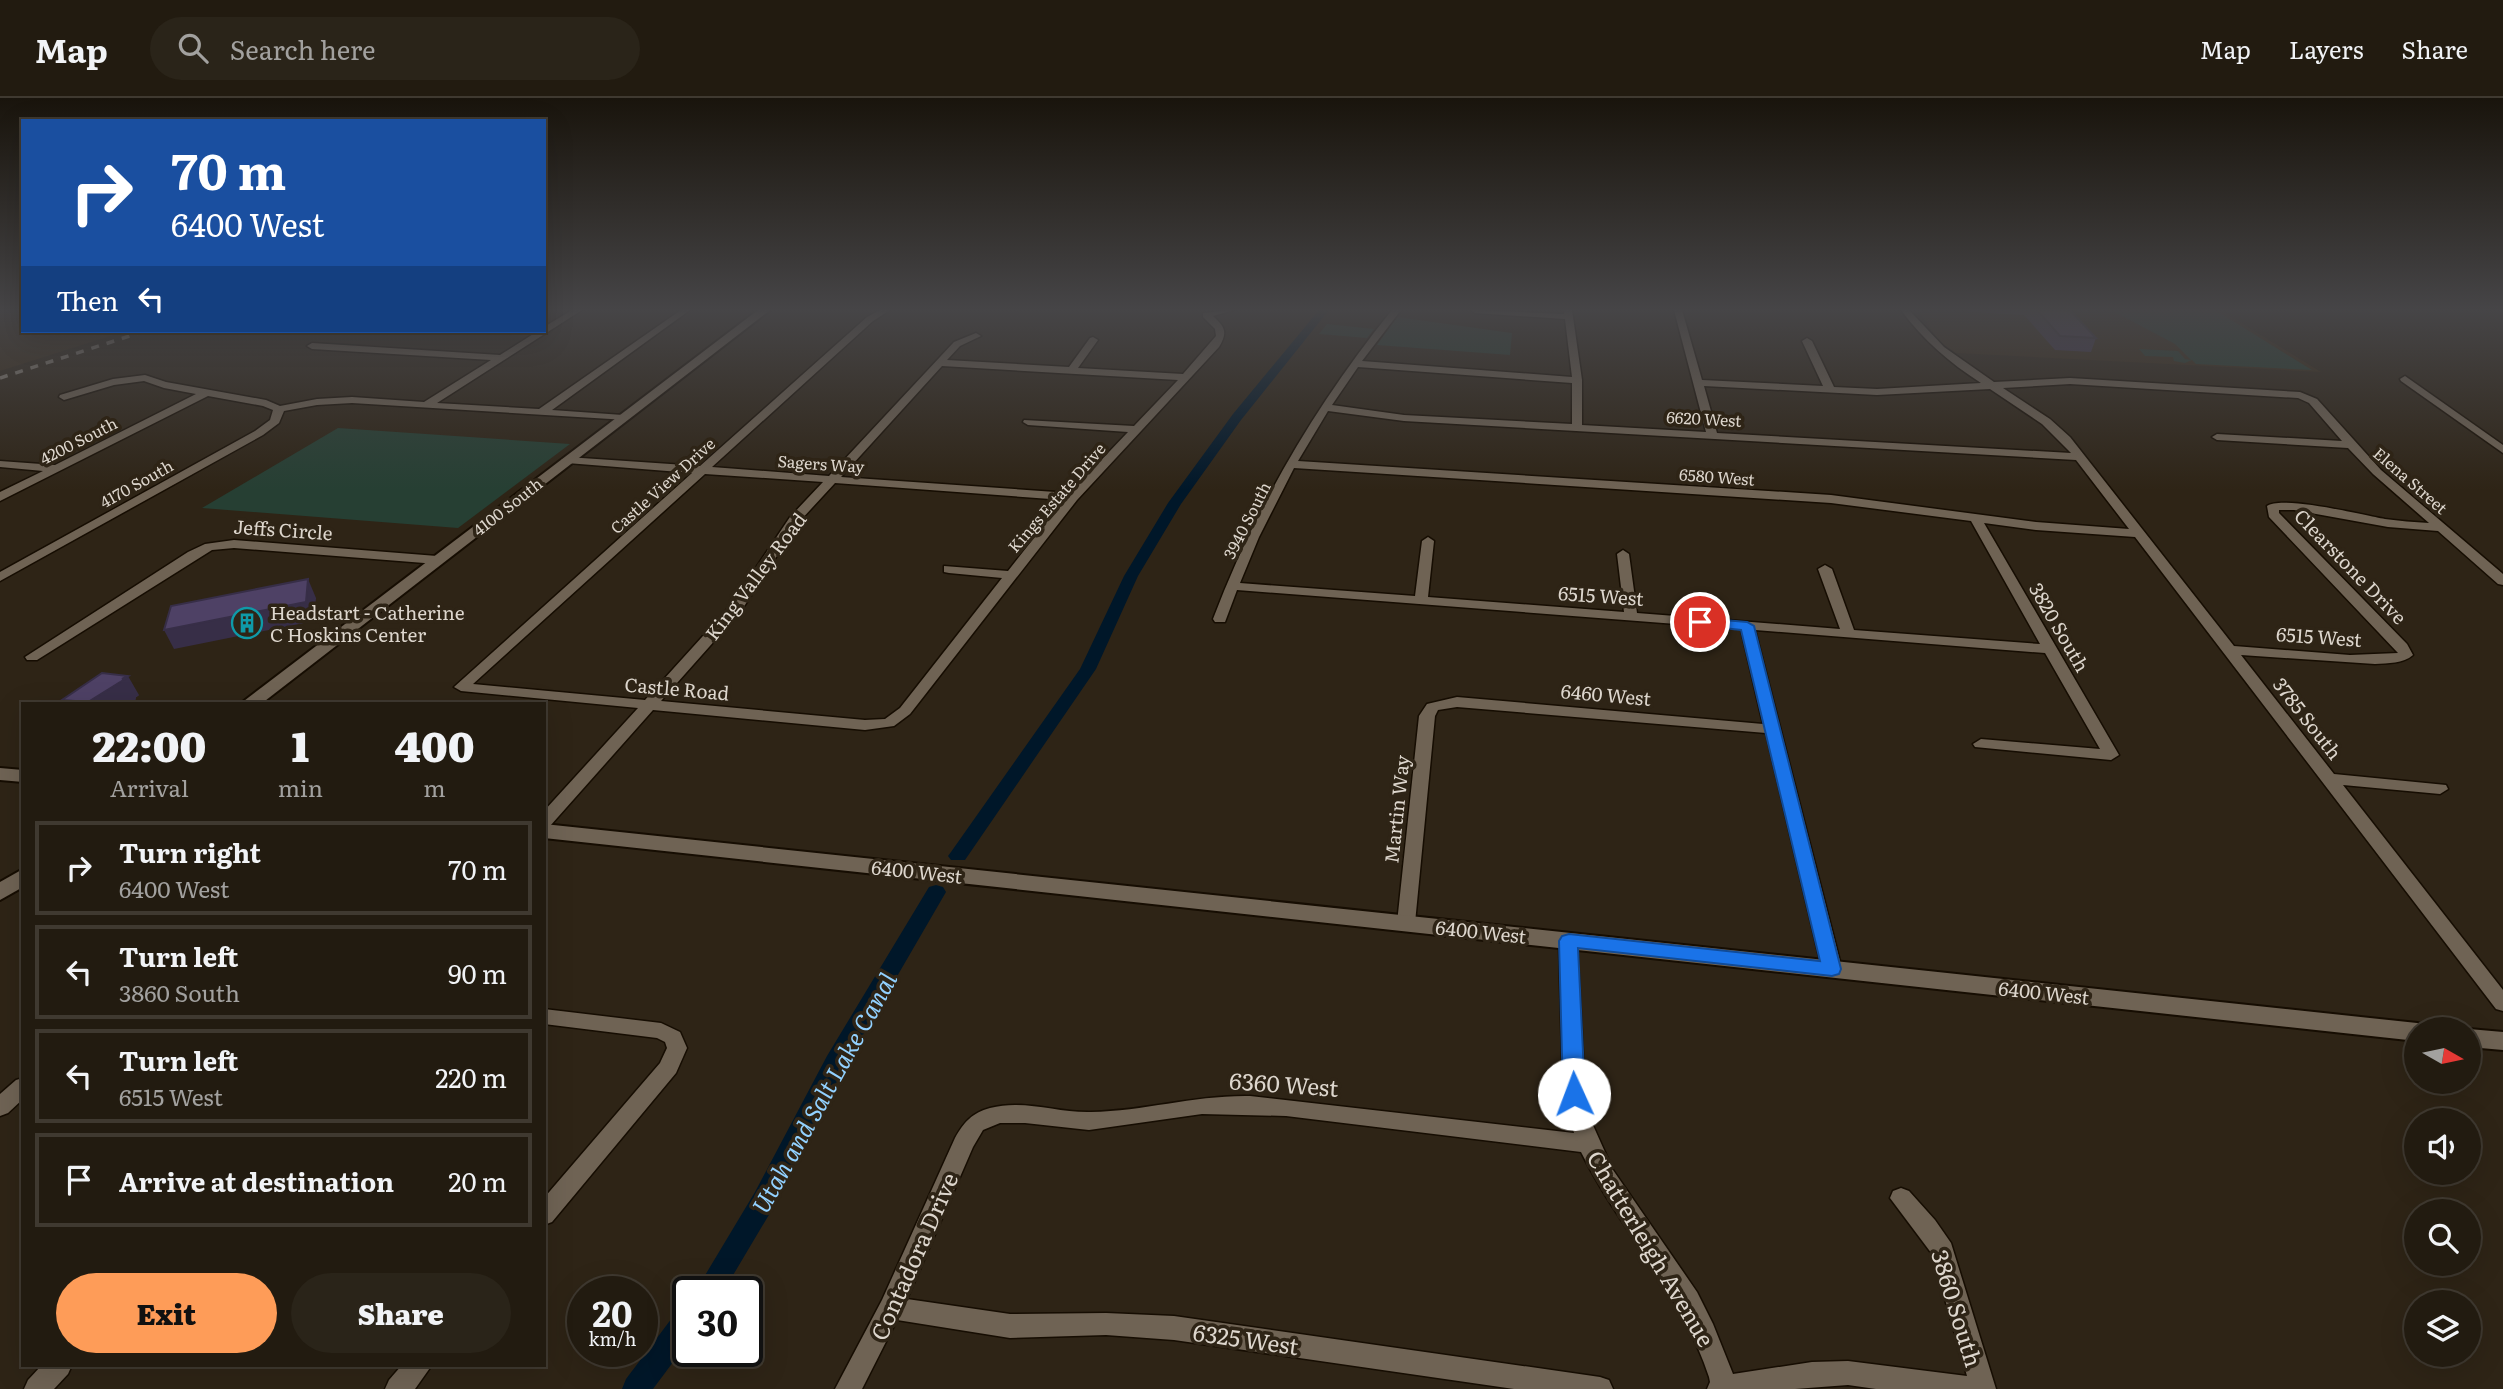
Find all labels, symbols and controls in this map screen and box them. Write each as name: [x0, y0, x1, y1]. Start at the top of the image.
search box: [150, 17, 640, 80]
text: Map: [35, 24, 108, 73]
icon: search: [174, 29, 212, 67]
text: Search here: [230, 29, 376, 68]
text: Map: [2200, 31, 2251, 66]
text: Layers: [2289, 31, 2363, 66]
text: Share: [2401, 31, 2468, 66]
text: 70 m: [171, 132, 286, 205]
icon: right: [56, 147, 147, 238]
text: 6400 West: [171, 199, 324, 247]
text: Then: [56, 280, 118, 319]
icon: left: [132, 280, 170, 318]
street label: 6620 West: [1666, 404, 1743, 432]
street label: 4200 South: [35, 410, 121, 470]
street label: Castle View Drive: [604, 431, 720, 539]
street label: Kings Estate Drive: [1001, 437, 1111, 557]
street label: Elena Street: [2369, 441, 2454, 519]
street label: Sagers Way: [777, 448, 866, 478]
street label: 4170 South: [95, 453, 178, 513]
street label: 6580 West: [1678, 461, 1756, 491]
street label: 4100 South: [467, 471, 547, 541]
street label: 3940 South: [1216, 477, 1276, 563]
street label: Clearstone Drive: [2288, 502, 2414, 630]
street label: King Valley Road: [698, 506, 813, 646]
street label: Jeffs Circle: [232, 512, 334, 546]
street label: 3820 South: [2023, 577, 2097, 677]
street label: 6515 West: [1557, 578, 1645, 612]
pin: [1670, 592, 1730, 652]
place label: Headstart - Catherine C Hoskins Center: [270, 598, 465, 648]
icon: arrive: [1681, 603, 1719, 641]
building icon: Headstart - Catherine C Hoskins Center: [230, 606, 264, 640]
street label: 6515 West: [2275, 619, 2363, 653]
street label: Castle Road: [623, 669, 731, 707]
street label: 3785 South: [2267, 671, 2349, 765]
street label: 6460 West: [1560, 676, 1653, 712]
text: 22:00: [92, 713, 206, 775]
text: 1: [292, 713, 309, 775]
text: 400: [394, 713, 475, 775]
street label: Martin Way: [1376, 753, 1416, 865]
text: Arrival: [110, 770, 189, 804]
text: min: [278, 770, 323, 804]
text: m: [423, 770, 446, 804]
text: Turn right: [119, 832, 261, 871]
icon: right: [60, 849, 98, 887]
text: 70 m: [448, 849, 507, 888]
street label: 6400 West: [870, 852, 964, 890]
text: 6400 West: [119, 871, 229, 905]
street label: 6400 West: [1434, 912, 1528, 950]
text: Turn left: [119, 936, 238, 975]
icon: left: [60, 953, 98, 991]
text: 90 m: [448, 953, 507, 992]
water label: Utah and Salt Lake Canal: [742, 965, 904, 1219]
street label: 6400 West: [1997, 973, 2091, 1011]
text: 3860 South: [119, 975, 240, 1009]
north arrow: [2404, 1017, 2482, 1094]
map controls: [2404, 1017, 2481, 1367]
text: Turn left: [119, 1040, 238, 1079]
icon: left: [60, 1057, 98, 1095]
text: 220 m: [435, 1057, 507, 1096]
position arrow: [1537, 1057, 1611, 1131]
street label: 6360 West: [1228, 1062, 1340, 1104]
text: 6515 West: [119, 1079, 223, 1113]
button: sound: [2404, 1108, 2481, 1185]
street label: Chatterleigh Avenue: [1580, 1143, 1724, 1353]
icon: arrive: [60, 1161, 98, 1199]
text: Arrive at destination: [119, 1161, 394, 1200]
text: 20 m: [448, 1161, 507, 1200]
street label: Contadora Drive: [861, 1167, 965, 1345]
button: search: [2404, 1199, 2481, 1276]
street label: 3860 South: [1924, 1245, 1992, 1371]
button: Exit: [56, 1273, 277, 1353]
button: Share: [291, 1273, 511, 1353]
speed limit sign: 30: [672, 1276, 763, 1367]
text: 20: [592, 1286, 633, 1338]
button: layers: [2404, 1290, 2481, 1367]
street label: 6325 West: [1191, 1314, 1302, 1362]
text: km/h: [589, 1325, 636, 1352]

